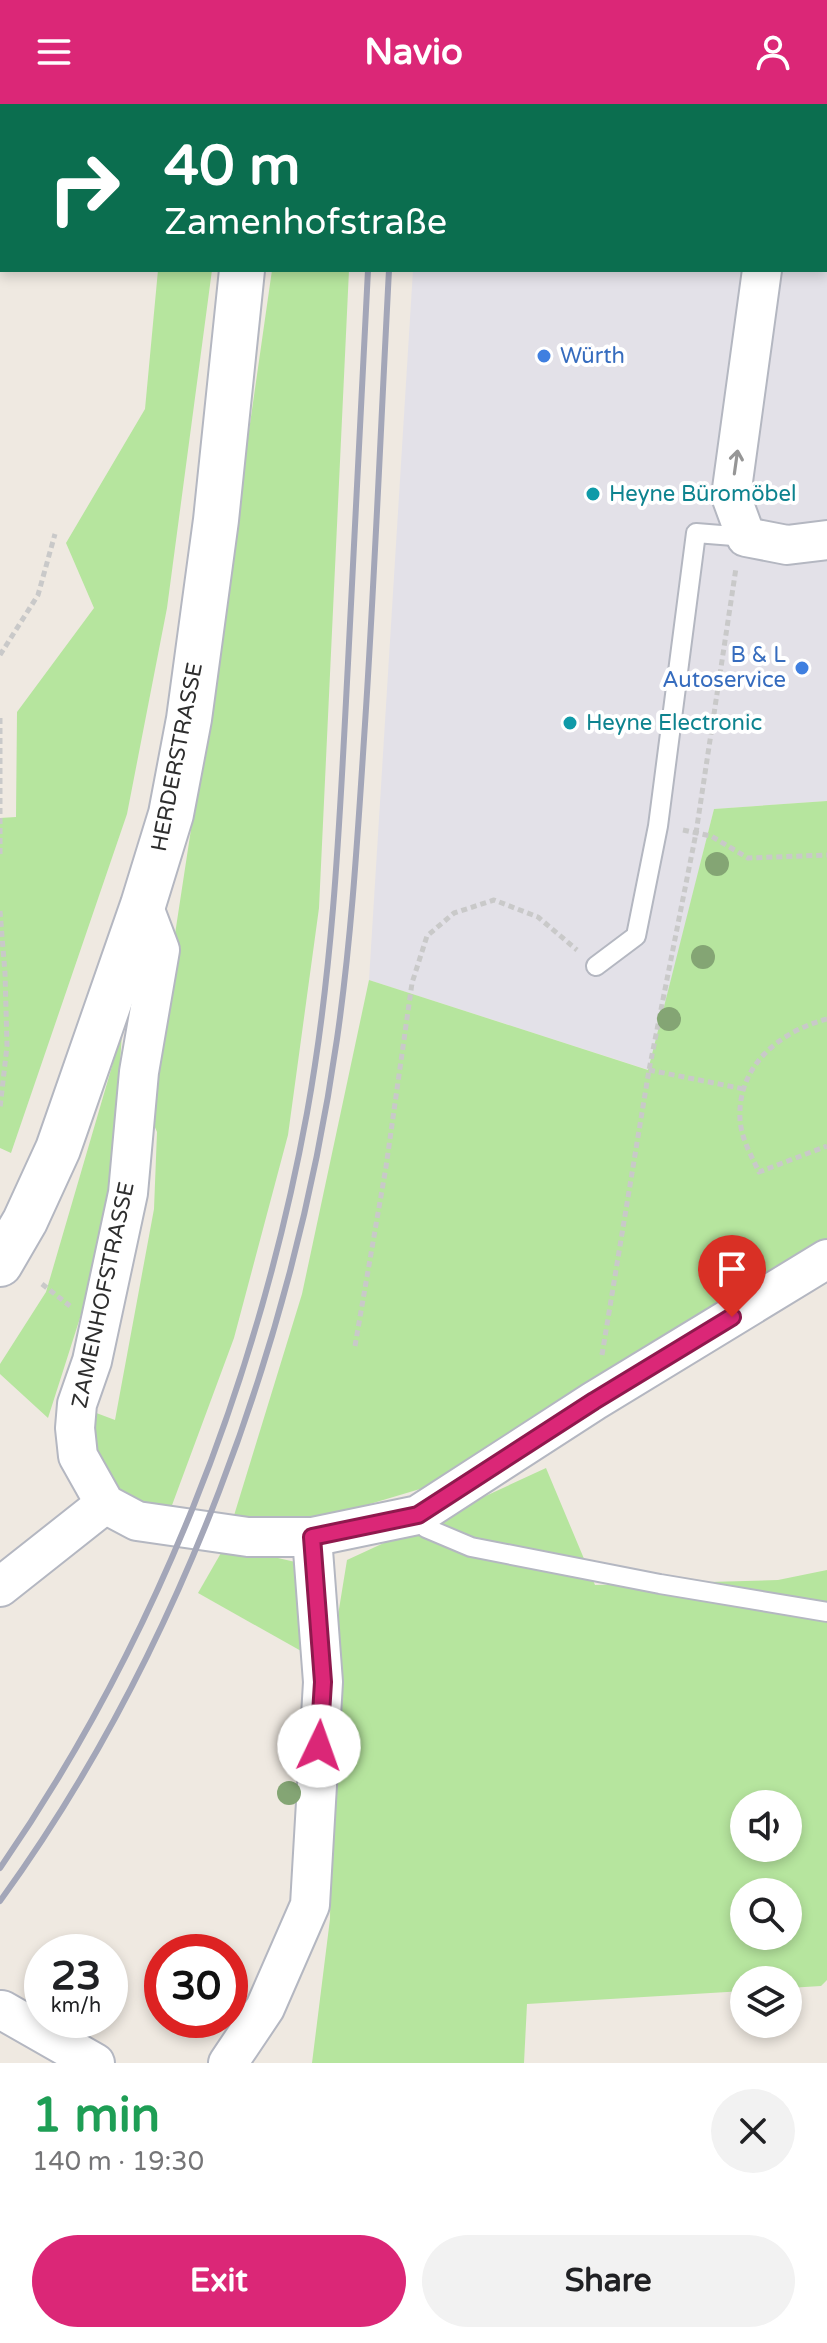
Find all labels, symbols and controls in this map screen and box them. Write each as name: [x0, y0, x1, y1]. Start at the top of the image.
icon: menu: [32, 30, 76, 74]
icon: person: [751, 30, 795, 74]
text: Navio: [364, 31, 463, 74]
text: 40 m: [164, 133, 300, 200]
icon: right: [32, 136, 136, 240]
text: Zamenhofstraße: [164, 201, 447, 244]
place label: Würth: [560, 343, 625, 369]
marker: Würth: [535, 347, 553, 365]
one-way arrow: [729, 449, 744, 475]
place label: Heyne Büromöbel: [609, 481, 796, 507]
marker: Heyne Büromöbel: [584, 485, 602, 503]
place label: B & L Autoservice: [662, 642, 786, 693]
marker: B & L Autoservice: [793, 659, 811, 677]
street label: HERDERSTRASSE: [146, 660, 208, 854]
place label: Heyne Electronic: [586, 710, 762, 736]
marker: Heyne Electronic: [561, 714, 579, 732]
street label: ZAMENHOFSTRASSE: [66, 1180, 140, 1410]
pin: [698, 1235, 766, 1317]
icon: arrive: [710, 1247, 754, 1291]
position arrow: [277, 1704, 361, 1788]
map controls: [730, 1790, 802, 2038]
button: sound: [730, 1790, 802, 1862]
button: search: [730, 1878, 802, 1950]
speed limit sign: 30: [144, 1934, 248, 2038]
text: 23: [51, 1952, 101, 2000]
button: layers: [730, 1966, 802, 2038]
text: km/h: [51, 1994, 101, 2018]
text: 1 min: [32, 2087, 160, 2145]
button: close: [711, 2089, 795, 2173]
text: 140 m · 19:30: [32, 2146, 204, 2177]
button: Exit: [32, 2235, 406, 2327]
button: Share: [422, 2235, 795, 2327]

